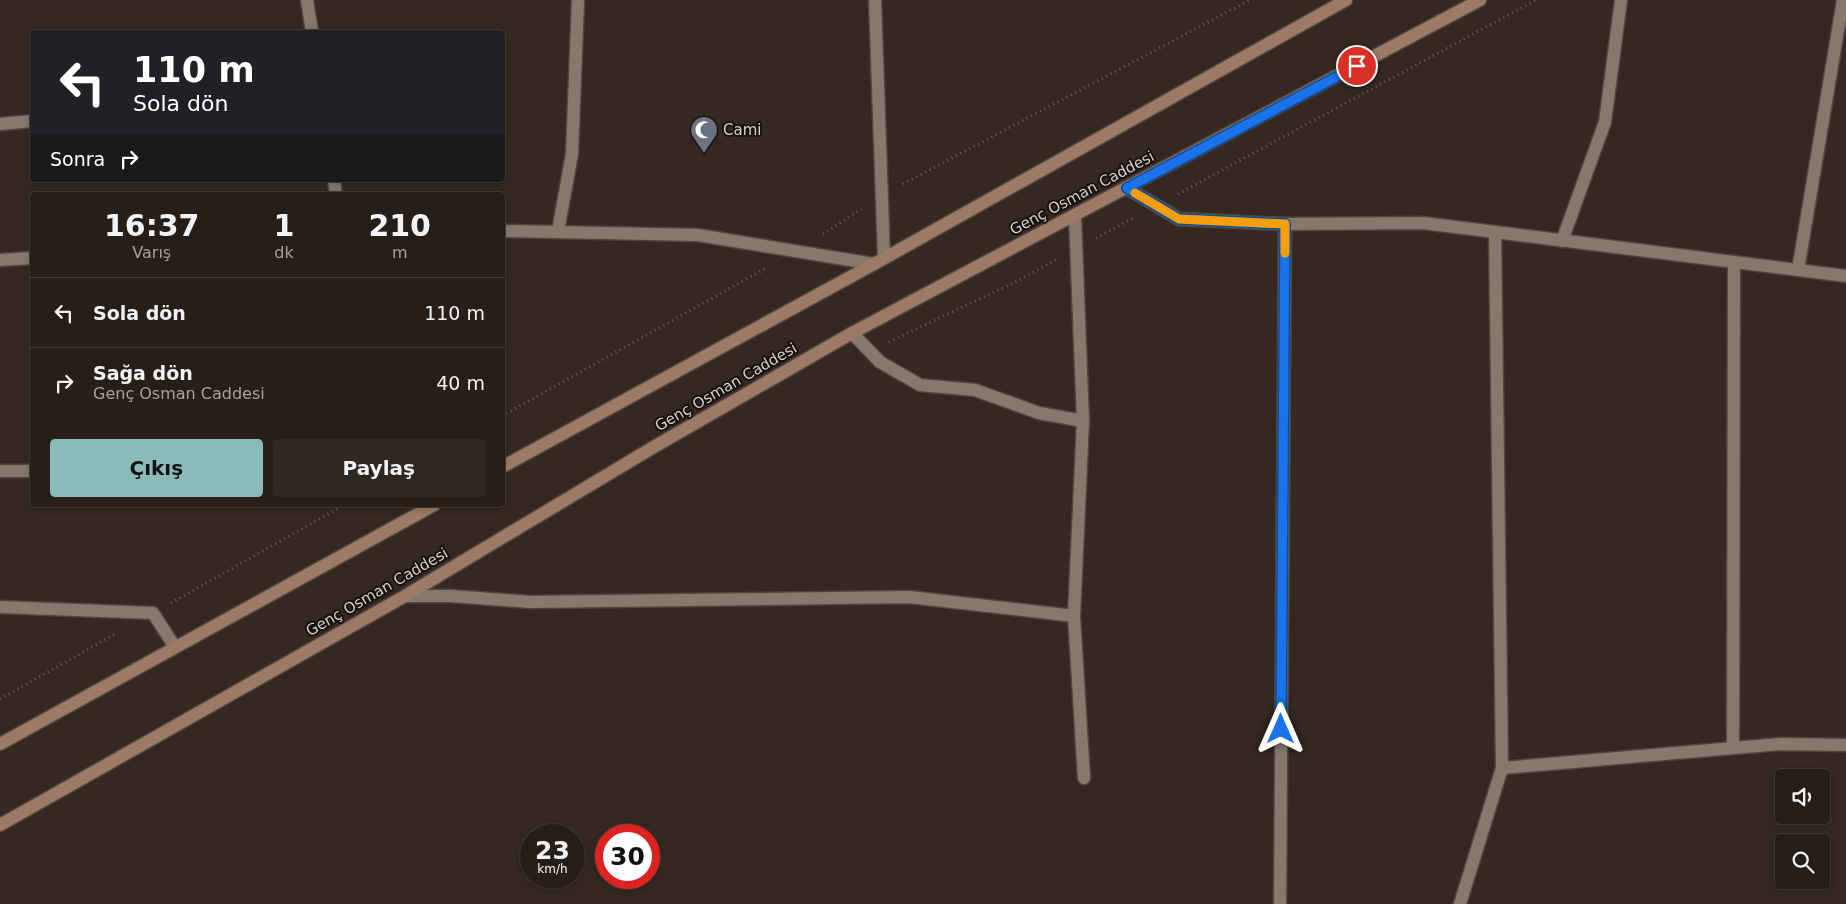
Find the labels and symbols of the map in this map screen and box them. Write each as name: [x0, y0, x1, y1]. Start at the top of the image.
pin: [1336, 45, 1378, 87]
mosque icon: Cami: [689, 115, 719, 154]
place label: Cami: [723, 121, 761, 139]
street label: Genç Osman Caddesi: [1007, 147, 1157, 239]
street label: Genç Osman Caddesi: [652, 339, 800, 435]
street label: Genç Osman Caddesi: [303, 544, 451, 640]
position arrow: [1254, 702, 1306, 754]
speed limit sign: 30: [595, 824, 660, 889]

